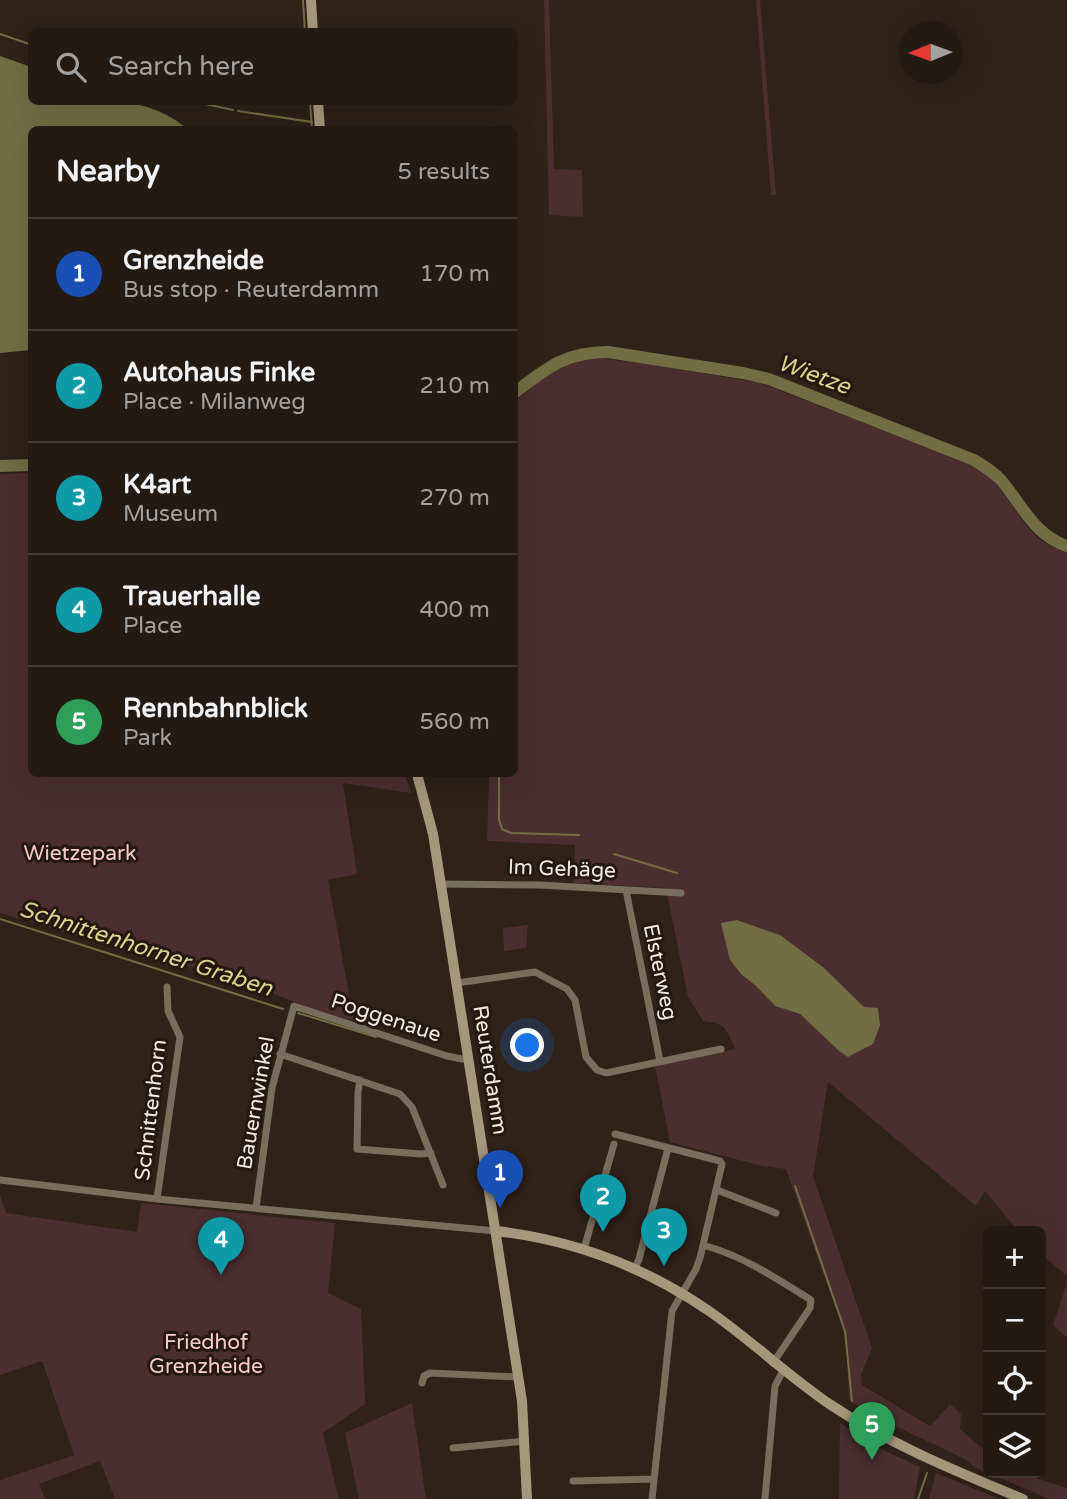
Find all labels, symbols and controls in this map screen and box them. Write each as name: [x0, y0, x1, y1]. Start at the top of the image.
north arrow: [899, 21, 962, 84]
search box: [28, 28, 518, 105]
icon: search: [52, 48, 90, 86]
text: Search here: [108, 51, 254, 82]
text: Nearby: [56, 153, 160, 190]
text: 5 results: [397, 158, 490, 186]
text: Grenzheide: [123, 245, 264, 276]
text: 1: [72, 260, 86, 288]
text: 170 m: [420, 260, 490, 288]
text: Bus stop · Reuterdamm: [123, 276, 379, 304]
water label: Wietze: [774, 349, 856, 402]
text: Autohaus Finke: [123, 357, 315, 388]
text: 2: [72, 372, 86, 400]
text: 210 m: [420, 372, 490, 400]
text: Place · Milanweg: [123, 388, 306, 416]
text: K4art: [123, 469, 191, 500]
text: 3: [72, 484, 86, 512]
text: 270 m: [420, 484, 490, 512]
text: Museum: [123, 500, 218, 528]
text: Trauerhalle: [123, 581, 260, 612]
text: 4: [72, 596, 86, 624]
text: 400 m: [420, 596, 490, 624]
text: Place: [123, 612, 182, 640]
text: Rennbahnblick: [123, 693, 308, 724]
text: 5: [72, 708, 86, 736]
text: 560 m: [420, 708, 490, 736]
text: Park: [123, 724, 172, 752]
park label: Wietzepark: [23, 841, 137, 866]
street label: Im Gehäge: [508, 855, 617, 883]
water label: Schnittenhorner Graben: [16, 895, 277, 1003]
street label: Elsterweg: [638, 921, 682, 1023]
street label: Poggenaue: [328, 988, 444, 1048]
street label: Reuterdamm: [467, 1003, 513, 1137]
your location: [510, 1028, 544, 1062]
street label: Bauernwinkel: [232, 1035, 280, 1171]
street label: Schnittenhorn: [130, 1038, 172, 1182]
pin: 1: [477, 1150, 523, 1208]
pin: 2: [580, 1174, 626, 1232]
pin: 3: [641, 1208, 687, 1266]
pin: 4: [198, 1217, 244, 1275]
map controls: [983, 1226, 1046, 1478]
button: +: [983, 1226, 1046, 1289]
button: −: [983, 1289, 1046, 1352]
park label: Friedhof Grenzheide: [149, 1330, 263, 1379]
button: locate: [983, 1352, 1046, 1415]
pin: 5: [849, 1402, 895, 1460]
button: layers: [983, 1415, 1046, 1478]

